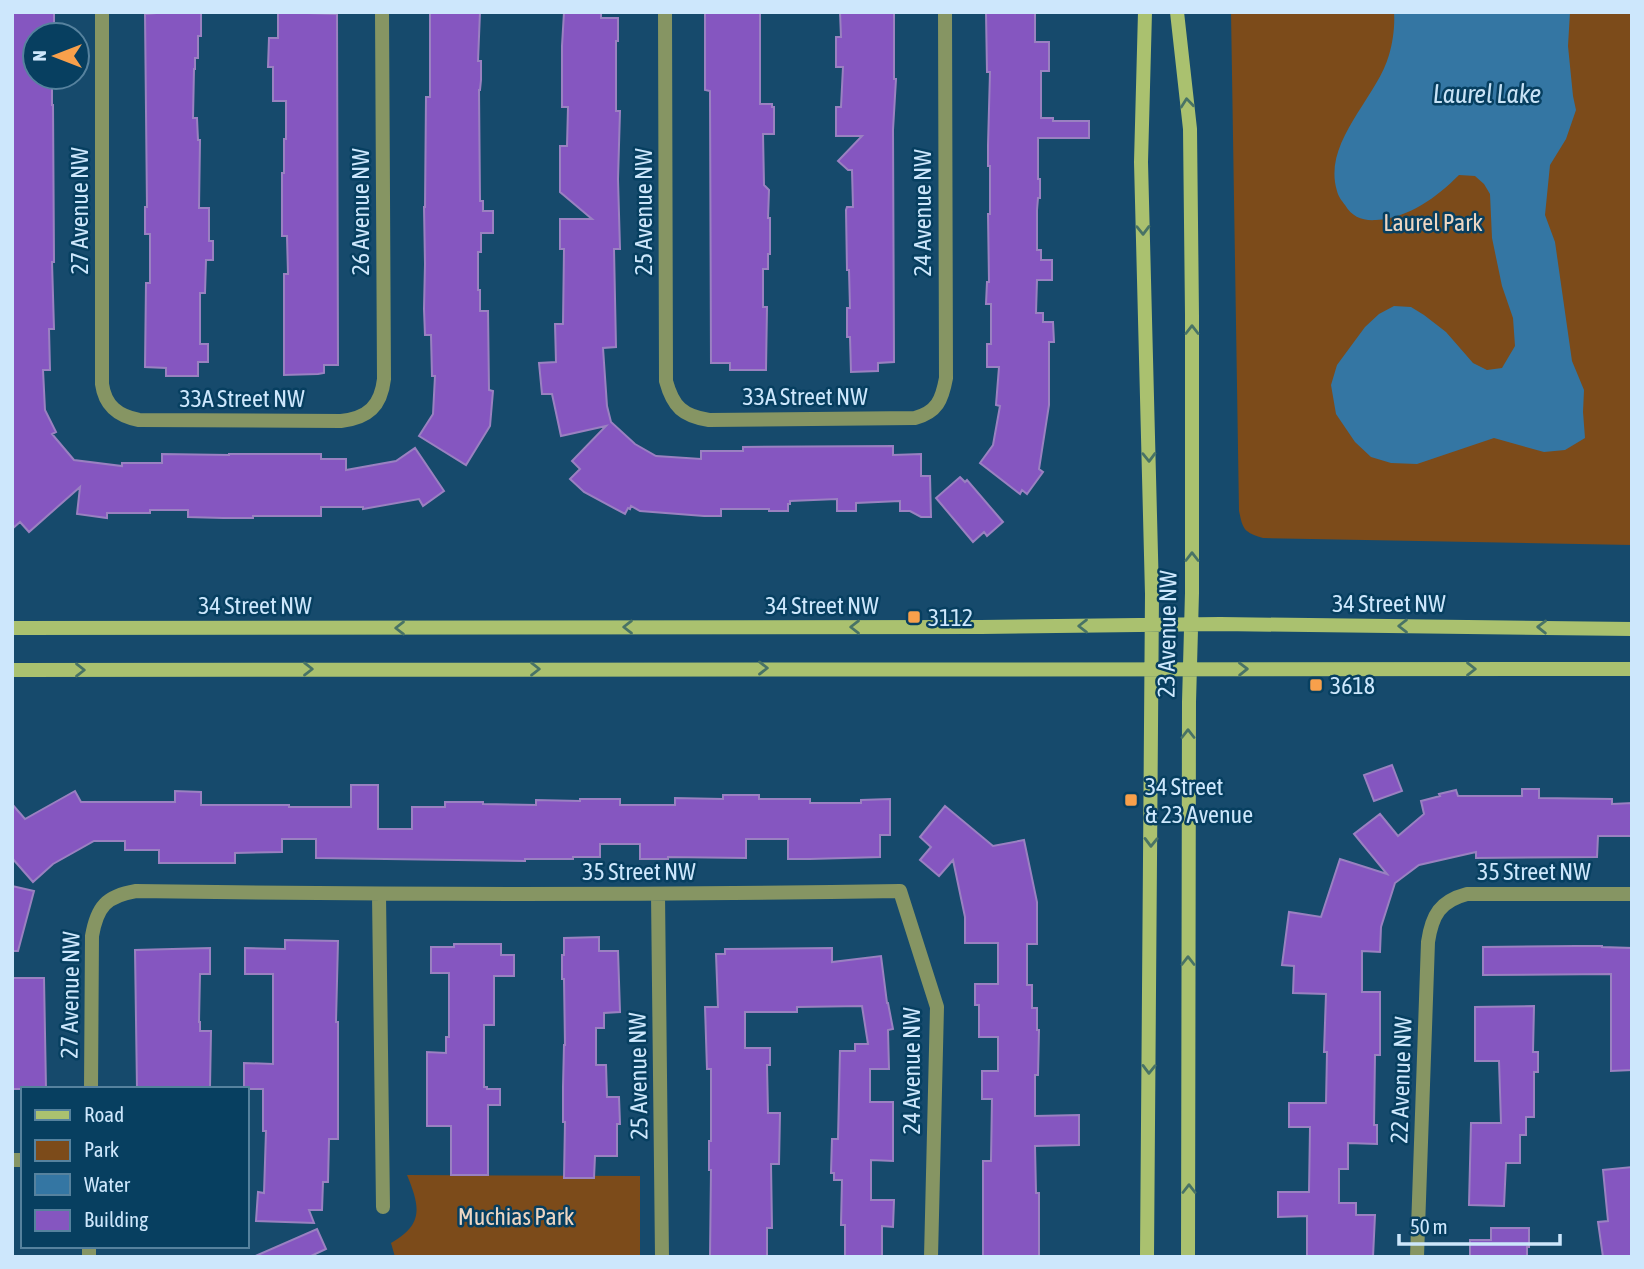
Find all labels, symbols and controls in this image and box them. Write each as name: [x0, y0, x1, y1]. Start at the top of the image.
north arrow: [21, 21, 91, 91]
text: N: [28, 50, 50, 62]
water label: Laurel Lake: [1433, 79, 1541, 109]
one-way arrow: [1179, 97, 1194, 108]
street label: 27 Avenue NW: [66, 147, 93, 275]
street label: 26 Avenue NW: [347, 148, 374, 276]
street label: 25 Avenue NW: [630, 148, 657, 276]
street label: 24 Avenue NW: [909, 149, 936, 277]
park label: Laurel Park: [1383, 209, 1483, 236]
one-way arrow: [1135, 225, 1150, 236]
one-way arrow: [1184, 324, 1200, 335]
street label: 33A Street NW: [742, 383, 868, 410]
street label: 33A Street NW: [179, 385, 305, 412]
one-way arrow: [1141, 452, 1156, 463]
one-way arrow: [1184, 552, 1200, 562]
street label: 23 Avenue NW: [1152, 570, 1182, 698]
street label: 34 Street NW: [1332, 590, 1446, 617]
street label: 34 Street NW: [198, 592, 312, 619]
street label: 34 Street NW: [765, 592, 879, 619]
place label: 3112: [928, 604, 973, 631]
marker: 3112: [906, 609, 922, 625]
one-way arrow: [1077, 618, 1087, 634]
one-way arrow: [1397, 618, 1408, 634]
one-way arrow: [850, 619, 860, 635]
one-way arrow: [395, 620, 405, 636]
one-way arrow: [622, 620, 633, 635]
one-way arrow: [1536, 620, 1547, 635]
one-way arrow: [758, 660, 769, 676]
one-way arrow: [303, 661, 314, 677]
one-way arrow: [531, 661, 541, 677]
one-way arrow: [1238, 661, 1249, 677]
one-way arrow: [1466, 661, 1476, 677]
one-way arrow: [76, 662, 86, 678]
place label: 3618: [1330, 672, 1375, 699]
marker: 3618: [1308, 677, 1324, 693]
one-way arrow: [1180, 728, 1196, 738]
place label: 34 Street & 23 Avenue: [1145, 773, 1253, 828]
marker: 34 Street & 23 Avenue: [1123, 792, 1139, 808]
one-way arrow: [1143, 837, 1159, 847]
street label: 35 Street NW: [582, 858, 696, 885]
street label: 35 Street NW: [1477, 858, 1591, 885]
street label: 27 Avenue NW: [55, 931, 85, 1059]
one-way arrow: [1180, 955, 1196, 966]
street label: 24 Avenue NW: [898, 1007, 925, 1135]
street label: 25 Avenue NW: [623, 1012, 653, 1140]
street label: 22 Avenue NW: [1385, 1015, 1417, 1144]
one-way arrow: [1141, 1064, 1157, 1075]
legend: [21, 1087, 248, 1248]
text: Road: [84, 1102, 124, 1126]
text: Park: [84, 1137, 119, 1161]
text: Water: [84, 1172, 131, 1196]
one-way arrow: [1181, 1183, 1197, 1193]
scale bar: [1399, 1202, 1560, 1246]
park label: Muchias Park: [458, 1203, 575, 1230]
text: Building: [84, 1207, 148, 1231]
text: 50 m: [1410, 1214, 1448, 1238]

